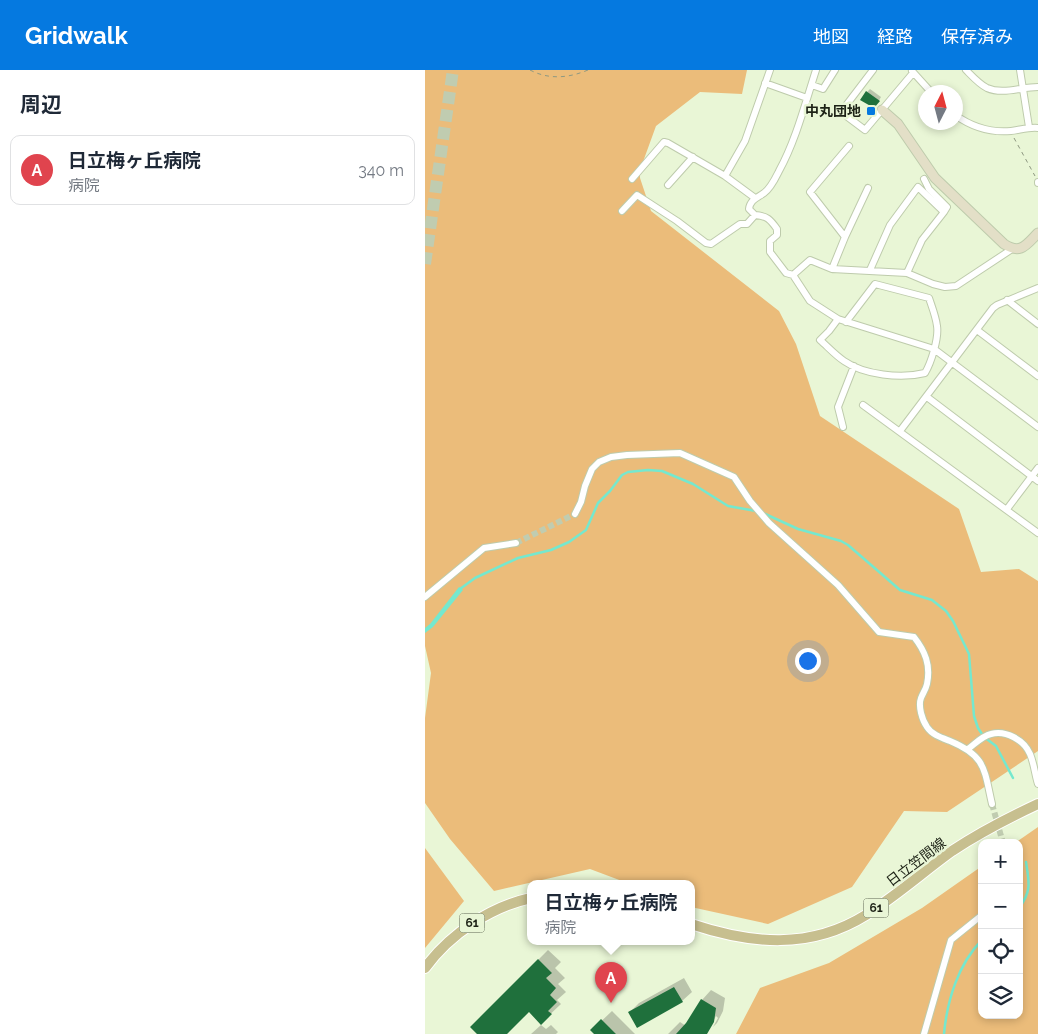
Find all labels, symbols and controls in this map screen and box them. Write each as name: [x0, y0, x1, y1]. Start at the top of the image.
text: Gridwalk: [25, 21, 128, 50]
text: 地図: [813, 26, 849, 47]
text: 経路: [877, 26, 913, 47]
text: 保存済み: [941, 26, 1013, 47]
north arrow: [918, 85, 963, 130]
text: 周辺: [20, 92, 62, 117]
place label: 中丸団地: [805, 103, 861, 119]
marker: 中丸団地: [865, 105, 877, 117]
text: 日立梅ヶ丘病院: [68, 149, 201, 171]
text: A: [32, 161, 42, 180]
text: 340 m: [358, 161, 404, 180]
text: 病院: [68, 176, 100, 195]
your location: [795, 648, 821, 674]
street label: 日立笠間線: [883, 835, 949, 889]
map controls: [978, 839, 1023, 1019]
button: +: [978, 839, 1023, 884]
popup: [527, 880, 695, 945]
button: −: [978, 884, 1023, 929]
text: 日立梅ヶ丘病院: [544, 891, 678, 913]
road number: 61: [863, 898, 889, 918]
road number: 61: [459, 914, 485, 932]
text: 病院: [544, 918, 577, 937]
button: locate: [978, 929, 1023, 974]
pin: A: [595, 962, 627, 1003]
button: layers: [978, 974, 1023, 1019]

